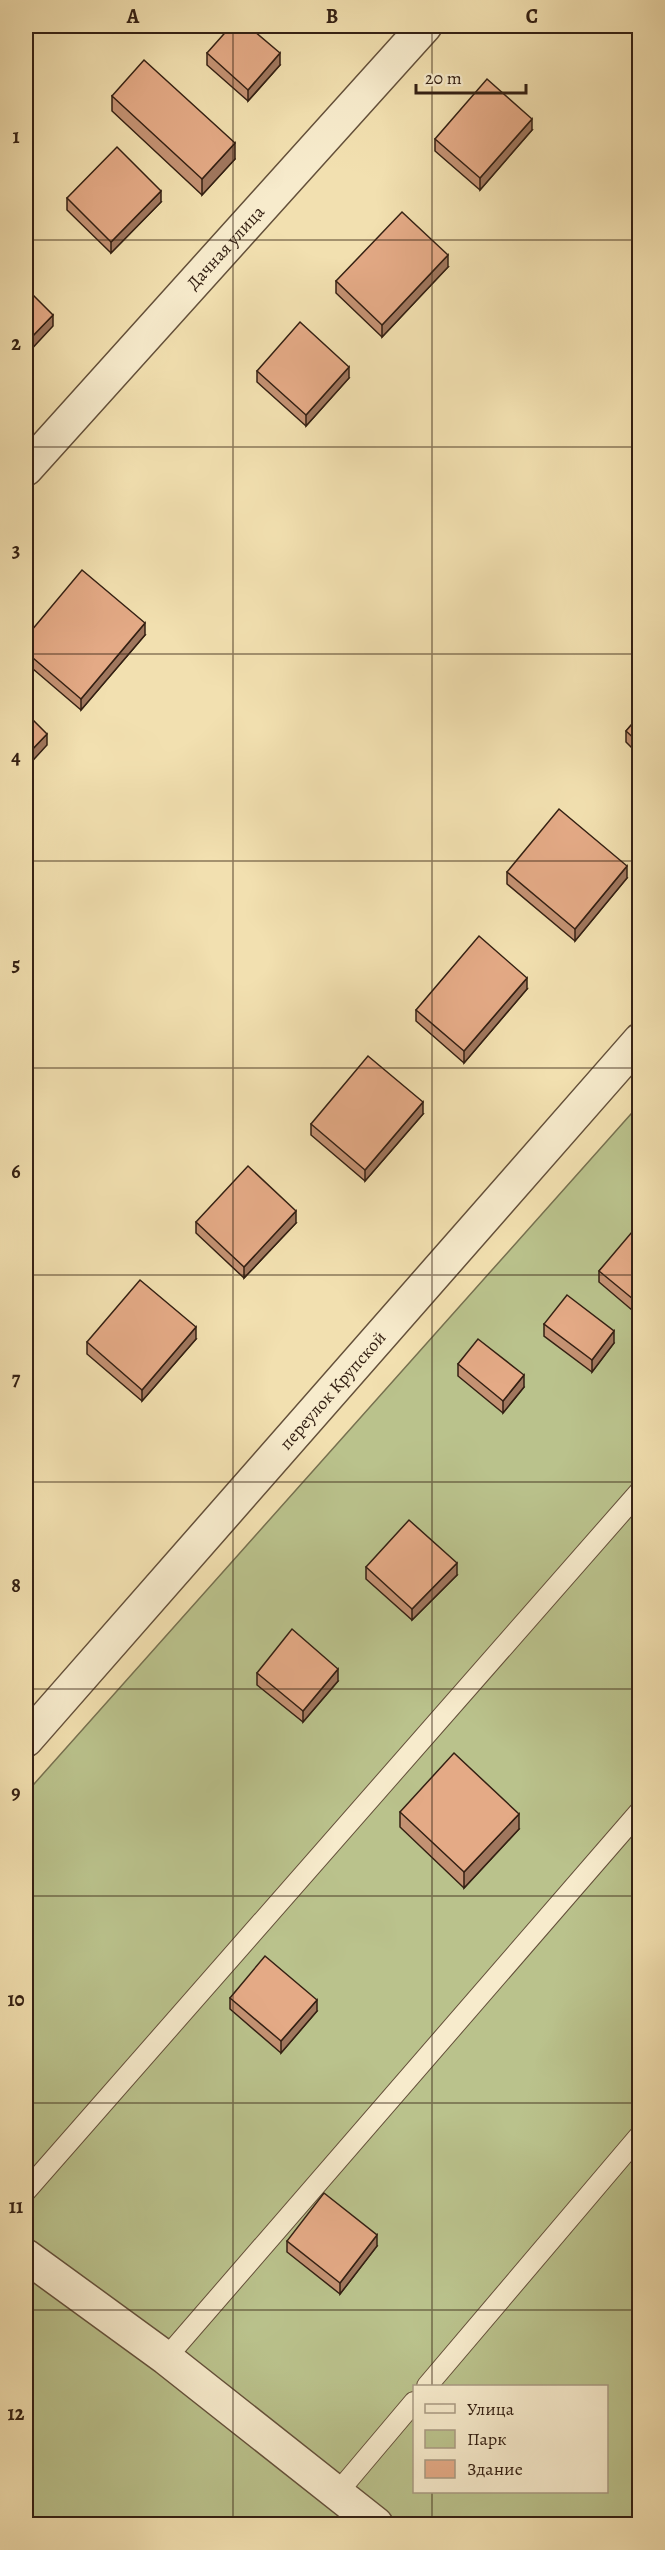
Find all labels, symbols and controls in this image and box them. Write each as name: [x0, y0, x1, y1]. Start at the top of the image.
text: A: [126, 3, 140, 30]
text: B: [326, 3, 338, 30]
text: C: [526, 3, 538, 30]
scale bar: [416, 57, 526, 95]
text: 20 m: [425, 66, 462, 90]
text: 1: [12, 123, 20, 150]
street label: Дачная улица: [181, 200, 270, 295]
text: 2: [11, 330, 21, 357]
text: 3: [12, 537, 20, 564]
text: 4: [11, 744, 21, 771]
text: 5: [12, 951, 20, 978]
text: 6: [11, 1158, 21, 1185]
street label: переулок Крупской: [274, 1326, 391, 1455]
text: 7: [12, 1365, 21, 1392]
text: 8: [11, 1572, 21, 1599]
text: 9: [11, 1779, 21, 1806]
text: 10: [7, 1986, 25, 2013]
text: 11: [9, 2193, 23, 2220]
legend: [413, 2385, 608, 2493]
text: Улица: [467, 2397, 515, 2421]
text: 12: [8, 2400, 25, 2427]
text: Парк: [467, 2427, 507, 2451]
text: Здание: [467, 2457, 523, 2481]

